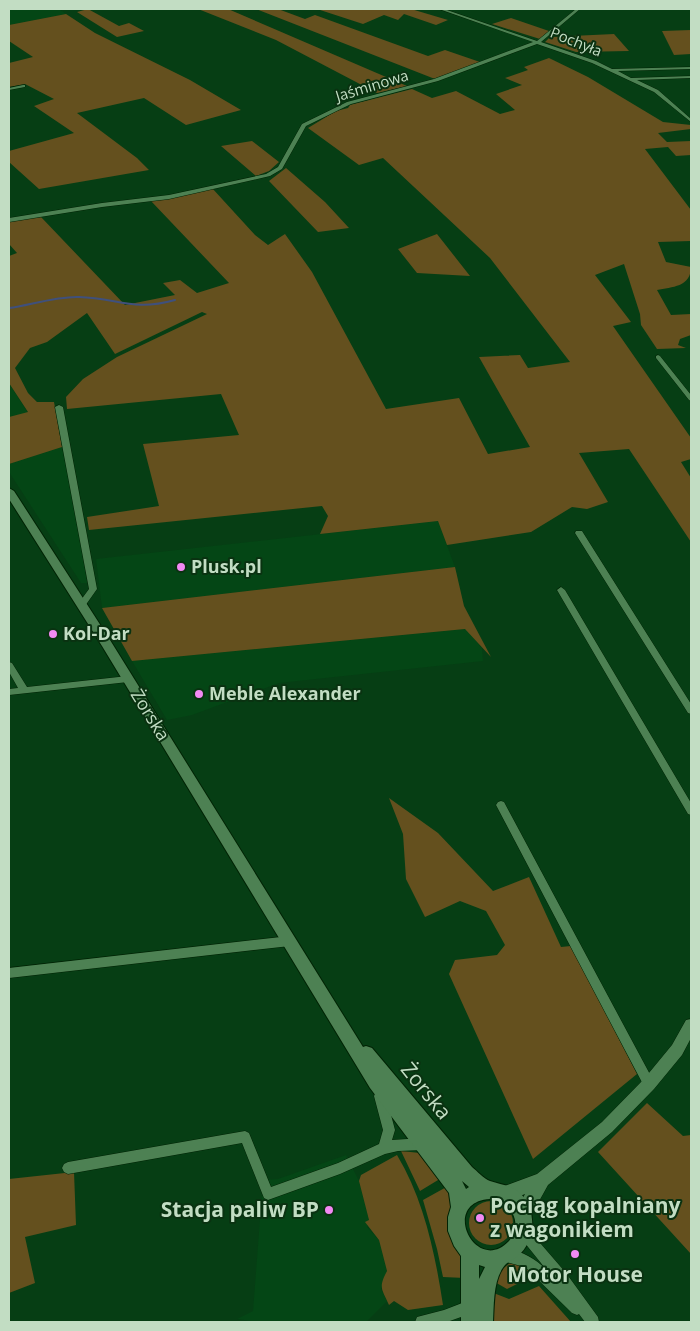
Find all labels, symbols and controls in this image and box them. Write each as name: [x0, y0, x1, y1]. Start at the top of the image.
street label: Pochyła: [548, 22, 605, 60]
street label: Jaśminowa: [331, 64, 411, 106]
place label: Plusk.pl: [191, 554, 262, 578]
marker: Plusk.pl: [175, 561, 187, 573]
place label: Kol-Dar: [63, 621, 130, 645]
marker: Kol-Dar: [47, 628, 59, 640]
place label: Meble Alexander: [209, 681, 361, 705]
street label: Żorska: [126, 684, 176, 745]
marker: Meble Alexander: [193, 688, 205, 700]
street label: Żorska: [395, 1056, 458, 1125]
place label: Pociąg kopalniany z wagonikiem: [490, 1191, 681, 1243]
place label: Stacja paliw BP: [161, 1195, 319, 1223]
marker: Stacja paliw BP: [323, 1204, 335, 1216]
marker: Pociąg kopalniany z wagonikiem: [474, 1212, 486, 1224]
marker: Motor House: [569, 1248, 581, 1260]
place label: Motor House: [507, 1260, 643, 1288]

